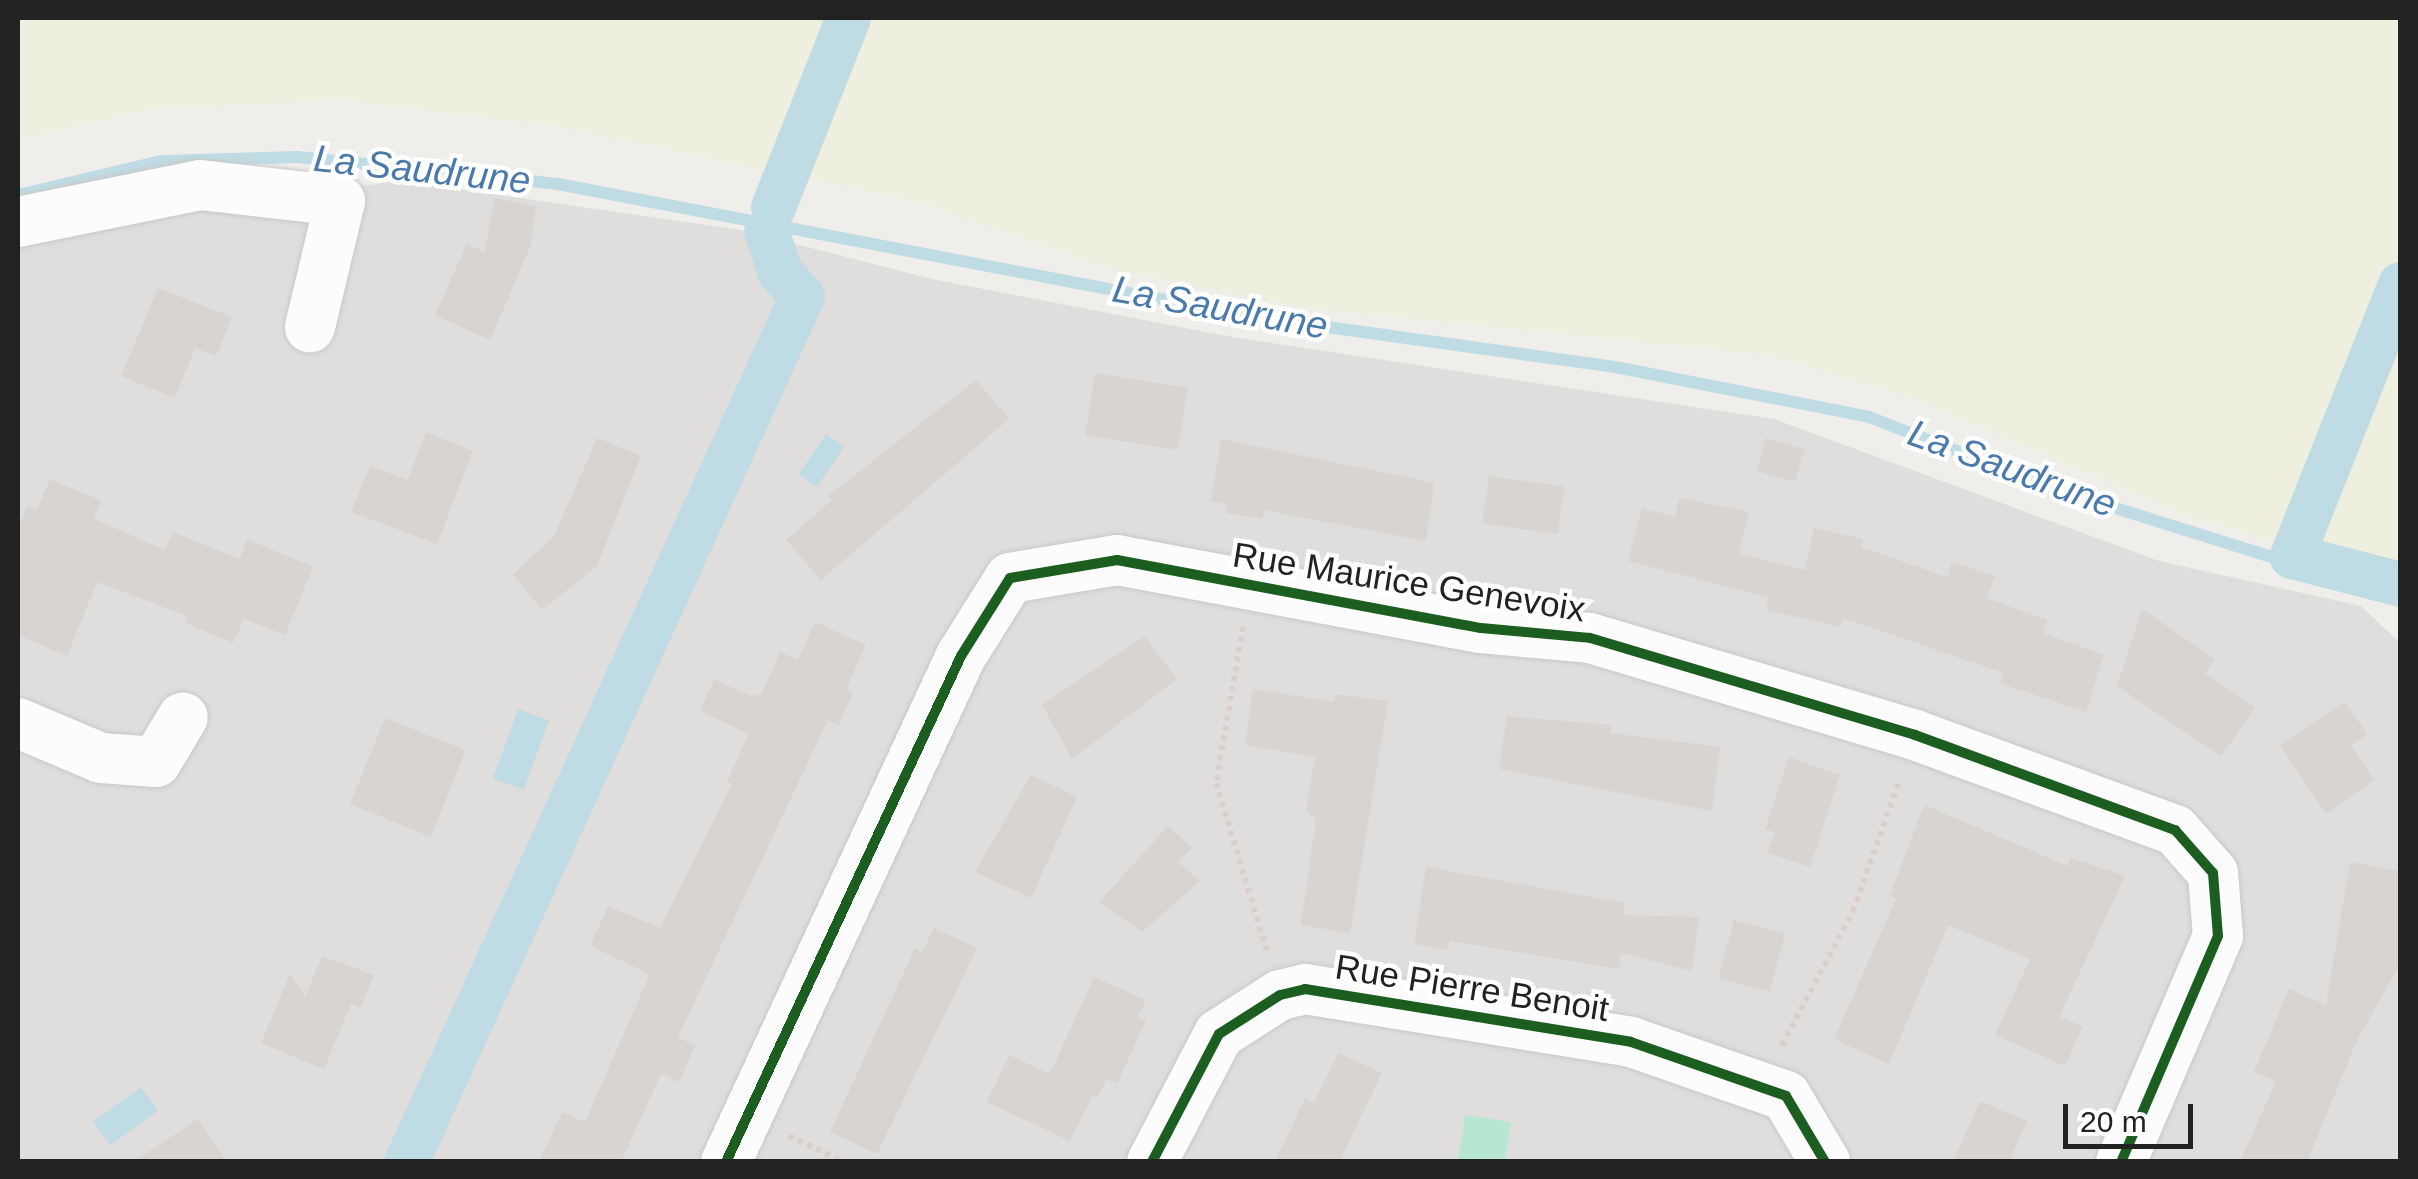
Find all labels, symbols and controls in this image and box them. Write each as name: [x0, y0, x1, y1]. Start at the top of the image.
water label: La Saudrune: [311, 136, 533, 204]
water label: La Saudrune: [1109, 267, 1331, 349]
water label: La Saudrune: [1902, 410, 2122, 528]
street label: Rue Maurice Genevoix: [1230, 533, 1588, 631]
street label: Rue Pierre Benoit: [1332, 946, 1612, 1030]
scale bar: [2068, 1084, 2198, 1146]
text: 20 m: [2080, 1105, 2147, 1138]

